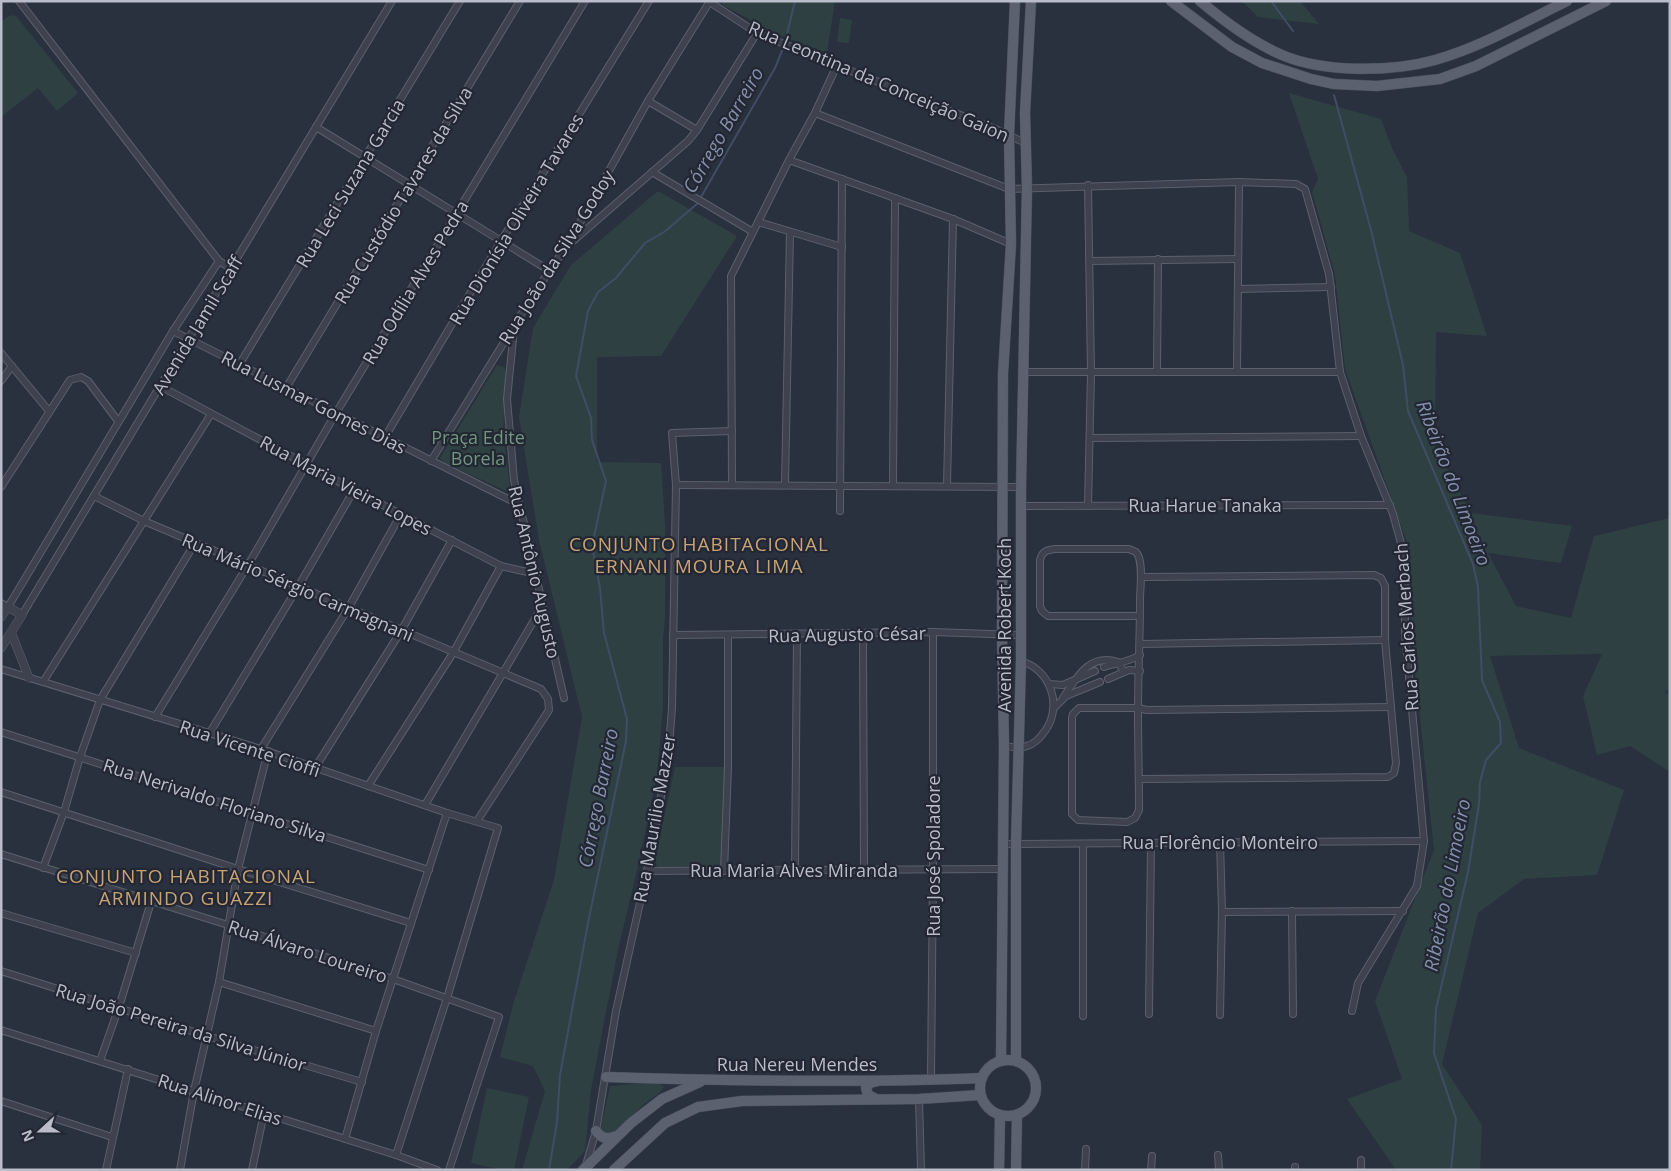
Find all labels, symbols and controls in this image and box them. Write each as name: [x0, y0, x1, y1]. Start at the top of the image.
street label: Rua Leontina da Conceição Gaion: [745, 15, 1013, 147]
water label: Córrego Barreiro: [676, 62, 770, 198]
street label: Rua Custódio Tavares da Silva: [328, 82, 478, 308]
street label: Rua Leci Suzana Garcia: [290, 94, 410, 272]
street label: Rua Dionísia Oliveira Tavares: [443, 109, 589, 329]
street label: Rua João da Silva Godoy: [493, 165, 620, 349]
street label: Rua Odília Alves Pedra: [356, 195, 474, 369]
street label: Avenida Jamil Scaff: [146, 251, 248, 399]
street label: Rua Lusmar Gomes Dias: [217, 345, 411, 459]
water label: Ribeirão do Limoeiro: [1411, 397, 1497, 569]
park label: Praça Edite Borela: [431, 425, 525, 470]
street label: Rua Maria Vieira Lopes: [256, 429, 436, 541]
street label: Rua Antônio Augusto: [503, 483, 567, 661]
street label: Rua Harue Tanaka: [1128, 493, 1282, 517]
street label: Rua Mário Sérgio Carmagnani: [179, 527, 417, 647]
district label: CONJUNTO HABITACIONAL ERNANI MOURA LIMA: [569, 531, 829, 579]
street label: Avenida Robert Koch: [992, 538, 1016, 712]
street label: Rua Carlos Merbach: [1388, 542, 1424, 712]
street label: Rua Augusto César: [768, 621, 927, 647]
street label: Rua Vicente Cioffi: [177, 714, 323, 782]
water label: Córrego Barreiro: [572, 726, 624, 870]
street label: Rua Maurilio Mazzer: [627, 731, 681, 904]
street label: Rua Nerivaldo Floriano Silva: [100, 753, 330, 847]
street label: Rua José Spoladore: [921, 775, 945, 937]
water label: Ribeirão do Limoeiro: [1418, 797, 1476, 973]
street label: Rua Florêncio Monteiro: [1122, 830, 1318, 854]
street label: Rua Maria Alves Miranda: [690, 858, 898, 882]
district label: CONJUNTO HABITACIONAL ARMINDO GUAZZI: [56, 863, 316, 911]
street label: Rua Álvaro Loureiro: [225, 914, 391, 988]
street label: Rua João Pereira da Silva Júnior: [53, 977, 310, 1077]
street label: Rua Nereu Mendes: [717, 1052, 877, 1076]
street label: Rua Alinor Elias: [155, 1068, 285, 1130]
north arrow: [15, 1106, 65, 1156]
text: N: [16, 1127, 38, 1145]

